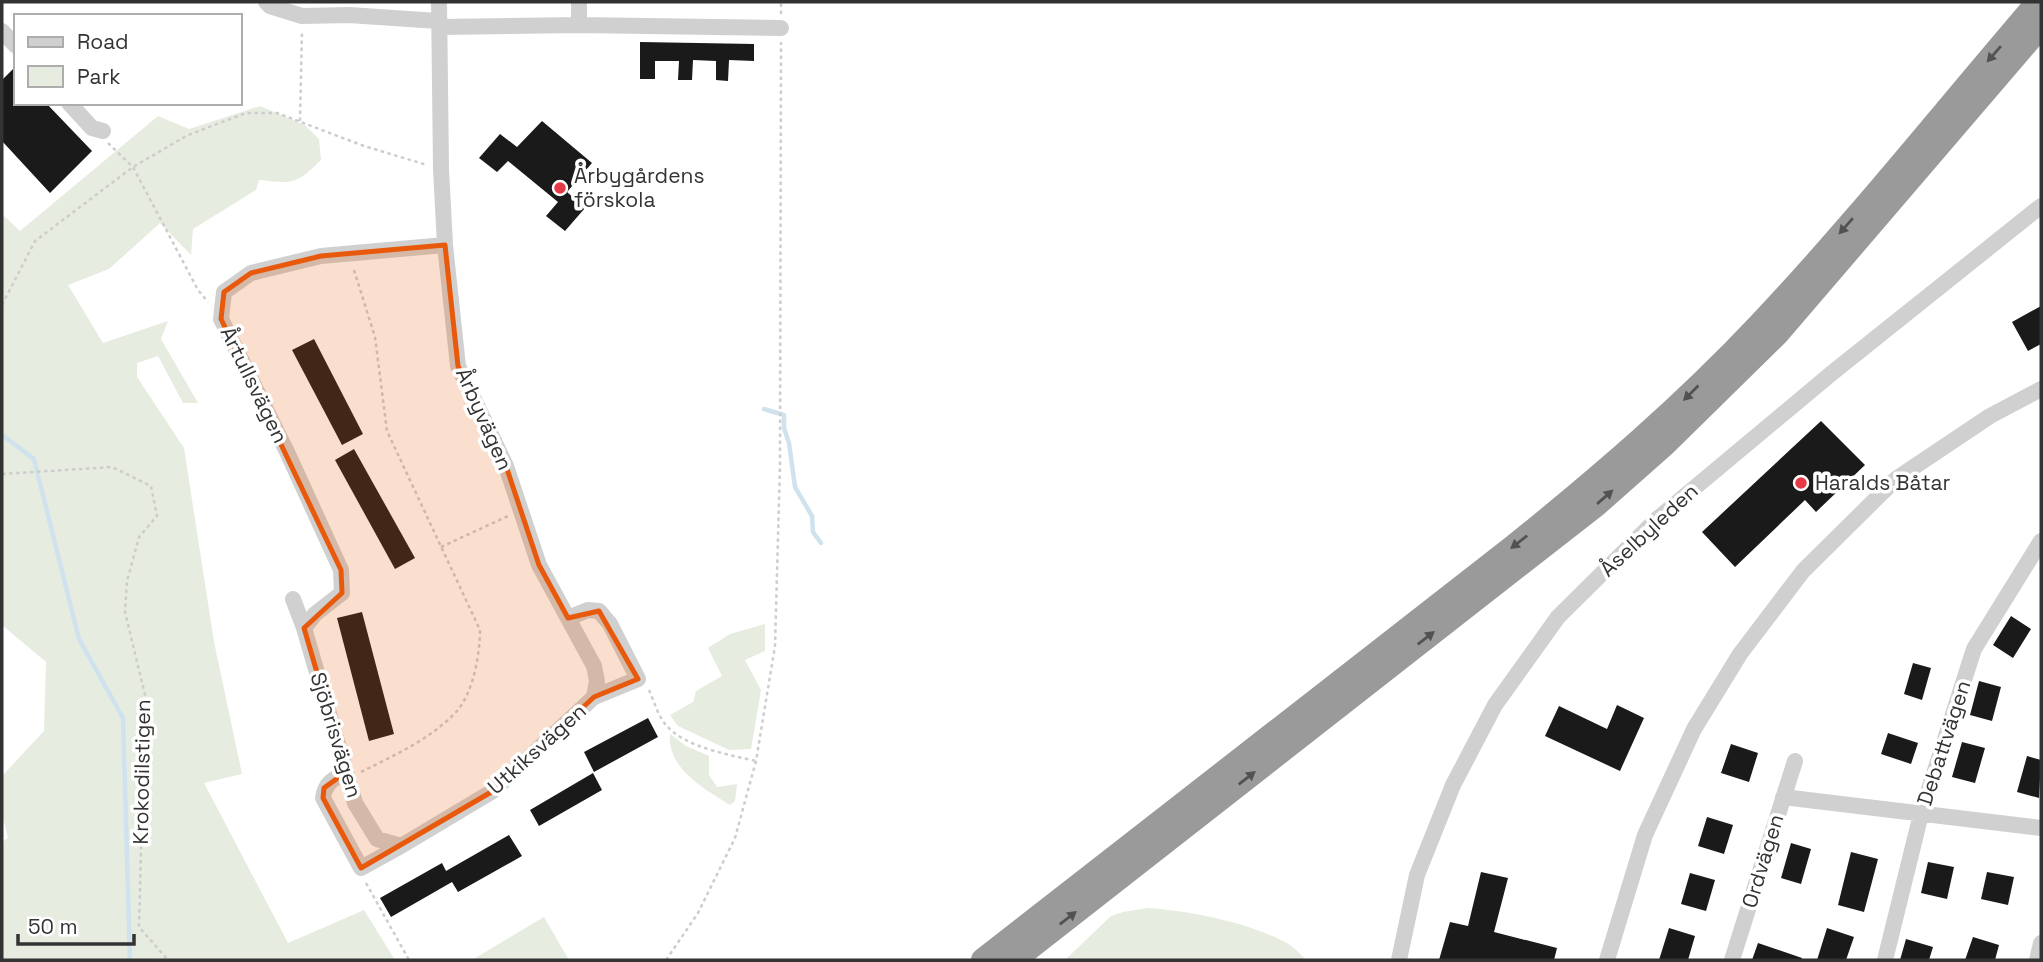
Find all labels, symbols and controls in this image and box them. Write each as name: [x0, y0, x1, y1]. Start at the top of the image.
legend: [14, 14, 242, 105]
text: Road: [77, 28, 129, 55]
one-way arrow: [1987, 45, 2002, 62]
text: Park: [77, 63, 121, 90]
place label: Årbygårdens förskola: [574, 162, 705, 213]
marker: Årbygårdens förskola: [552, 180, 568, 196]
one-way arrow: [1839, 218, 1854, 235]
street label: Årtullsvägen: [215, 322, 294, 447]
street label: Årbyvägen: [450, 363, 519, 474]
one-way arrow: [1683, 384, 1700, 400]
place label: Haralds Båtar: [1815, 469, 1951, 496]
marker: Haralds Båtar: [1793, 475, 1809, 491]
street label: Åselbyleden: [1594, 477, 1703, 582]
one-way arrow: [1596, 490, 1613, 505]
one-way arrow: [1511, 534, 1529, 549]
one-way arrow: [1418, 631, 1435, 646]
street label: Sjöbrisvägen: [305, 669, 368, 801]
street label: Debattvägen: [1911, 677, 1976, 809]
street label: Utkiksvägen: [482, 697, 592, 800]
street label: Krokodilstigen: [127, 699, 156, 845]
one-way arrow: [1238, 771, 1256, 786]
street label: Ordvägen: [1735, 811, 1790, 911]
scale bar: [18, 902, 133, 946]
one-way arrow: [1058, 911, 1076, 926]
text: 50 m: [28, 913, 78, 940]

